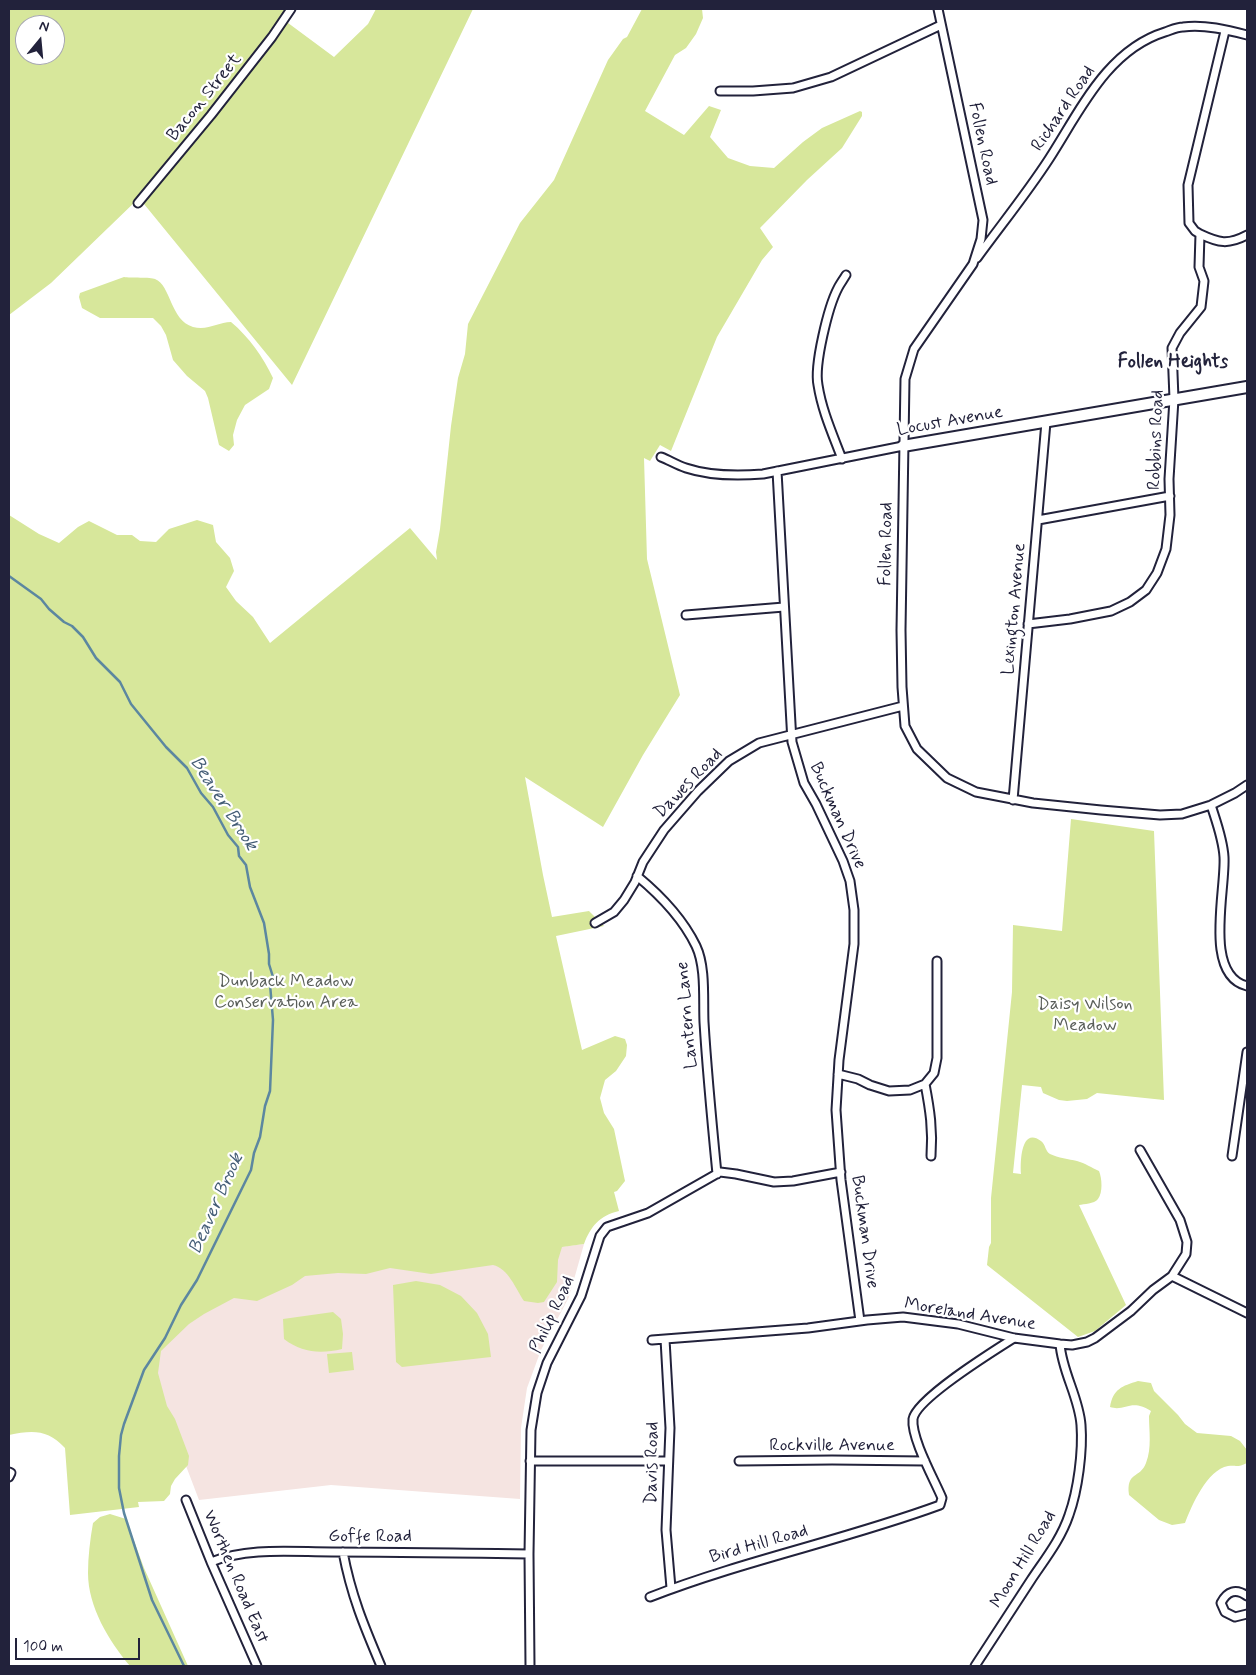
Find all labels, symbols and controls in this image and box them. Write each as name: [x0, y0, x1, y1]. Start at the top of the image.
north arrow: [15, 15, 65, 65]
text: N: [37, 17, 51, 37]
street label: Bacon Street: [163, 50, 247, 146]
street label: Richard Road: [1027, 62, 1101, 156]
street label: Follen Road: [963, 101, 1001, 187]
district label: Follen Heights: [1118, 352, 1228, 374]
street label: Robbins Road: [1144, 390, 1170, 490]
street label: Locust Avenue: [895, 402, 1005, 442]
street label: Follen Road: [875, 502, 899, 586]
street label: Lexington Avenue: [998, 542, 1032, 676]
street label: Dawes Road: [650, 744, 728, 824]
water label: Beaver Brook: [184, 753, 262, 855]
street label: Buckman Drive: [804, 759, 870, 873]
street label: Lantern Lane: [673, 960, 703, 1070]
park label: Dunback Meadow Conservation Area: [214, 971, 358, 1014]
park label: Daisy Wilson Meadow: [1037, 994, 1133, 1036]
water label: Beaver Brook: [185, 1150, 249, 1258]
street label: Buckman Drive: [845, 1174, 883, 1290]
street label: Philip Road: [526, 1273, 580, 1357]
street label: Moreland Avenue: [903, 1294, 1037, 1336]
street label: Davis Road: [641, 1422, 665, 1504]
street label: Rockville Avenue: [769, 1435, 895, 1457]
street label: Worthen Road East: [197, 1507, 273, 1647]
street label: Moon Hill Road: [986, 1507, 1062, 1613]
street label: Bird Hill Road: [707, 1521, 811, 1569]
street label: Goffe Road: [328, 1526, 412, 1548]
scale bar: [18, 1628, 142, 1660]
text: 100 m: [23, 1637, 63, 1657]

